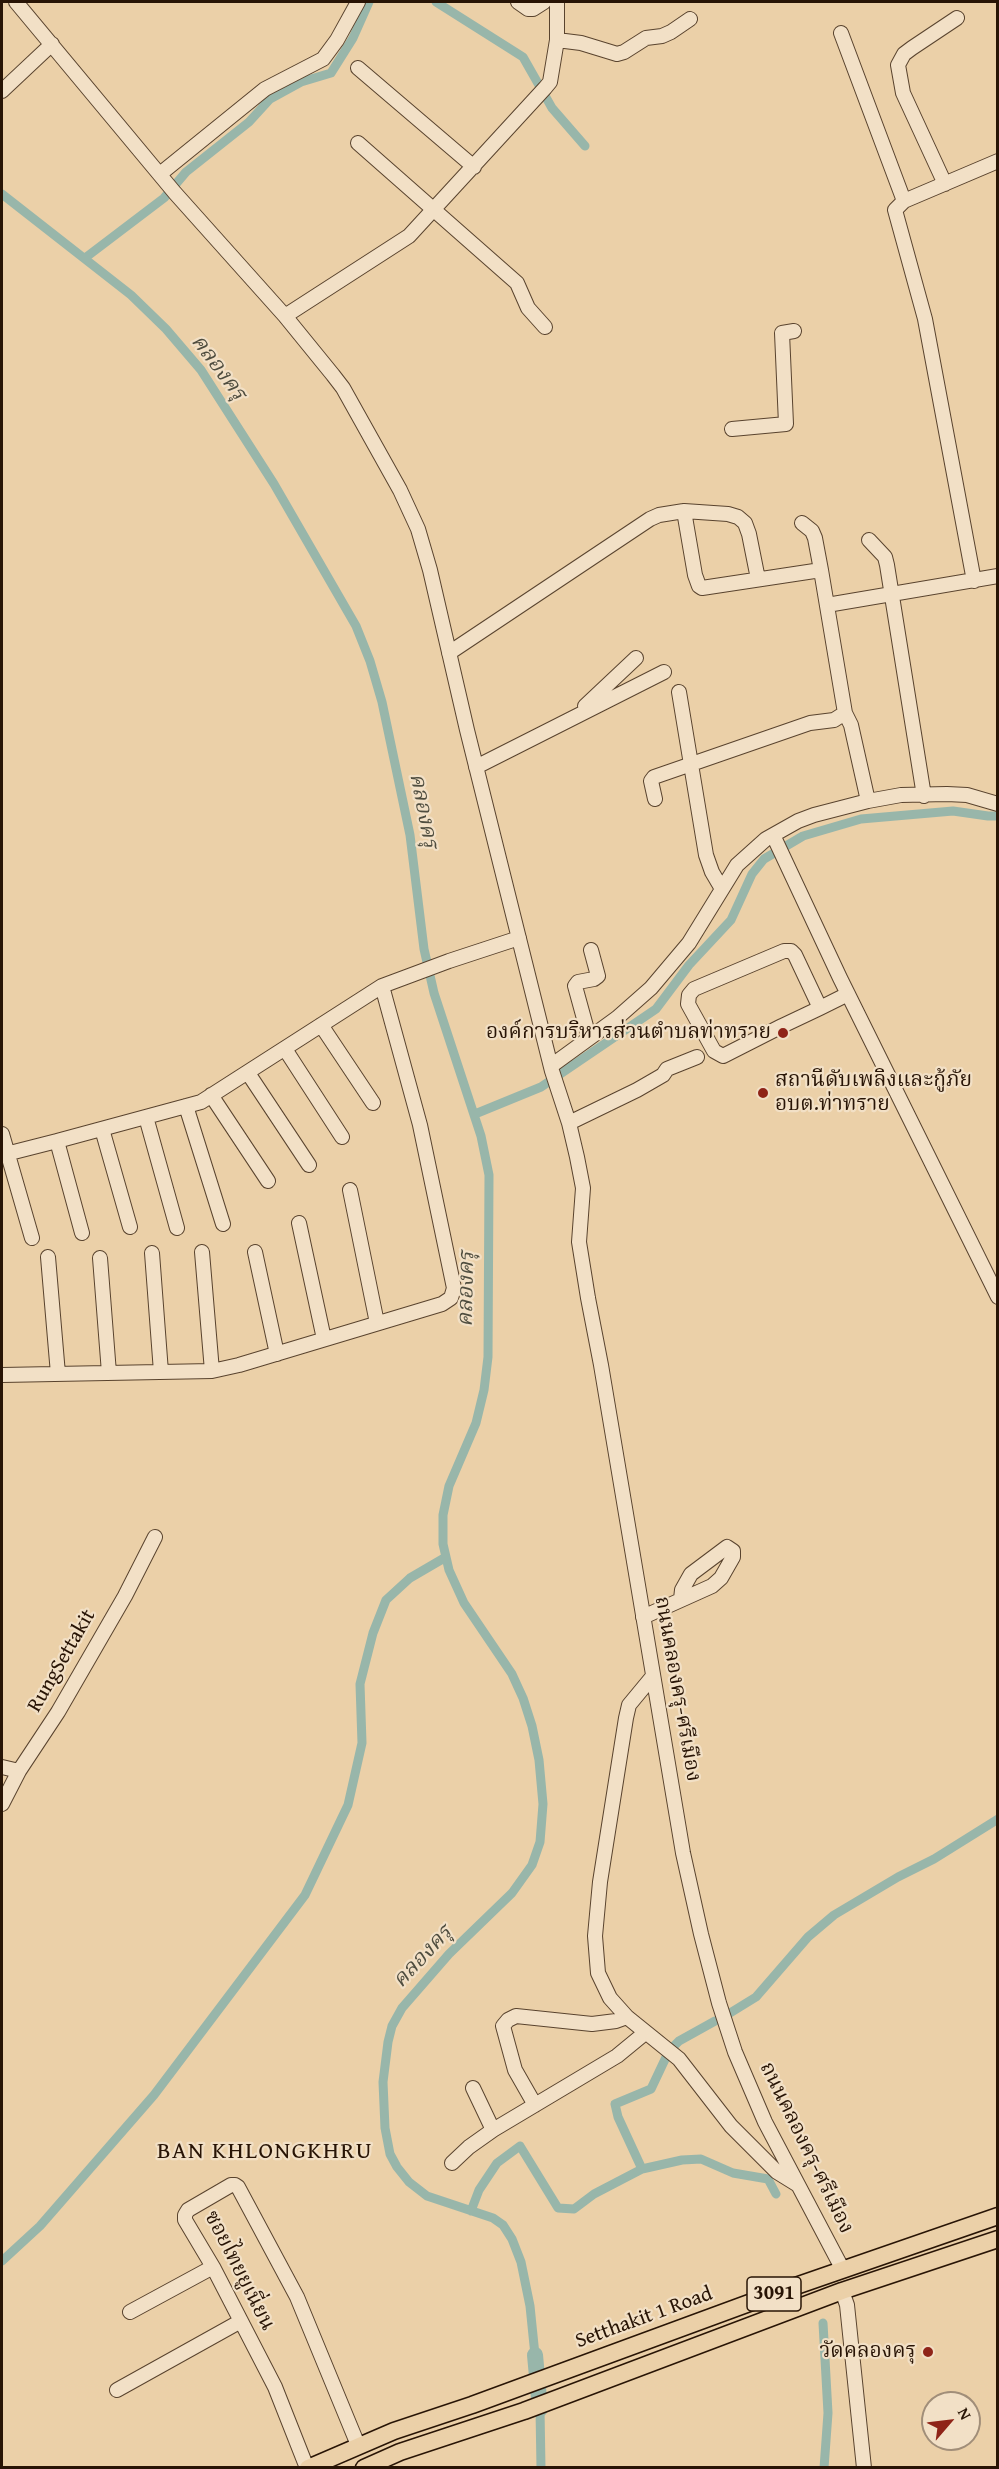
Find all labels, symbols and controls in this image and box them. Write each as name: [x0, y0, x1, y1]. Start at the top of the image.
water label: คลองครุ: [185, 330, 251, 406]
water label: คลองครุ: [403, 771, 443, 851]
place label: องค์การบริหารส่วนตำบลท่าทราย: [486, 1020, 771, 1046]
marker: องค์การบริหารส่วนตำบลท่าทราย: [776, 1026, 790, 1040]
place label: สถานีดับเพลิงและกู้ภัย อบต.ท่าทราย: [775, 1068, 972, 1118]
marker: สถานีดับเพลิงและกู้ภัย อบต.ท่าทราย: [756, 1086, 770, 1100]
water label: คลองครุ: [453, 1251, 481, 1327]
street label: ถนนคลองครุ-ศรีเมือง: [648, 1594, 706, 1784]
street label: RungSettakit: [22, 1605, 102, 1717]
water label: คลองครุ: [388, 1920, 458, 1994]
street label: ถนนคลองครุ-ศรีเมือง: [754, 2058, 858, 2238]
district label: BAN KHLONGKHRU: [157, 2138, 373, 2166]
street label: ซอยไทยยูเนี่ยน: [198, 2207, 280, 2335]
road number: 3091: [747, 2277, 801, 2311]
street label: Setthakit 1 Road: [572, 2282, 716, 2354]
place label: วัดคลองครุ: [819, 2339, 916, 2365]
marker: วัดคลองครุ: [921, 2345, 935, 2359]
north arrow: [921, 2391, 981, 2451]
text: N: [952, 2403, 978, 2424]

